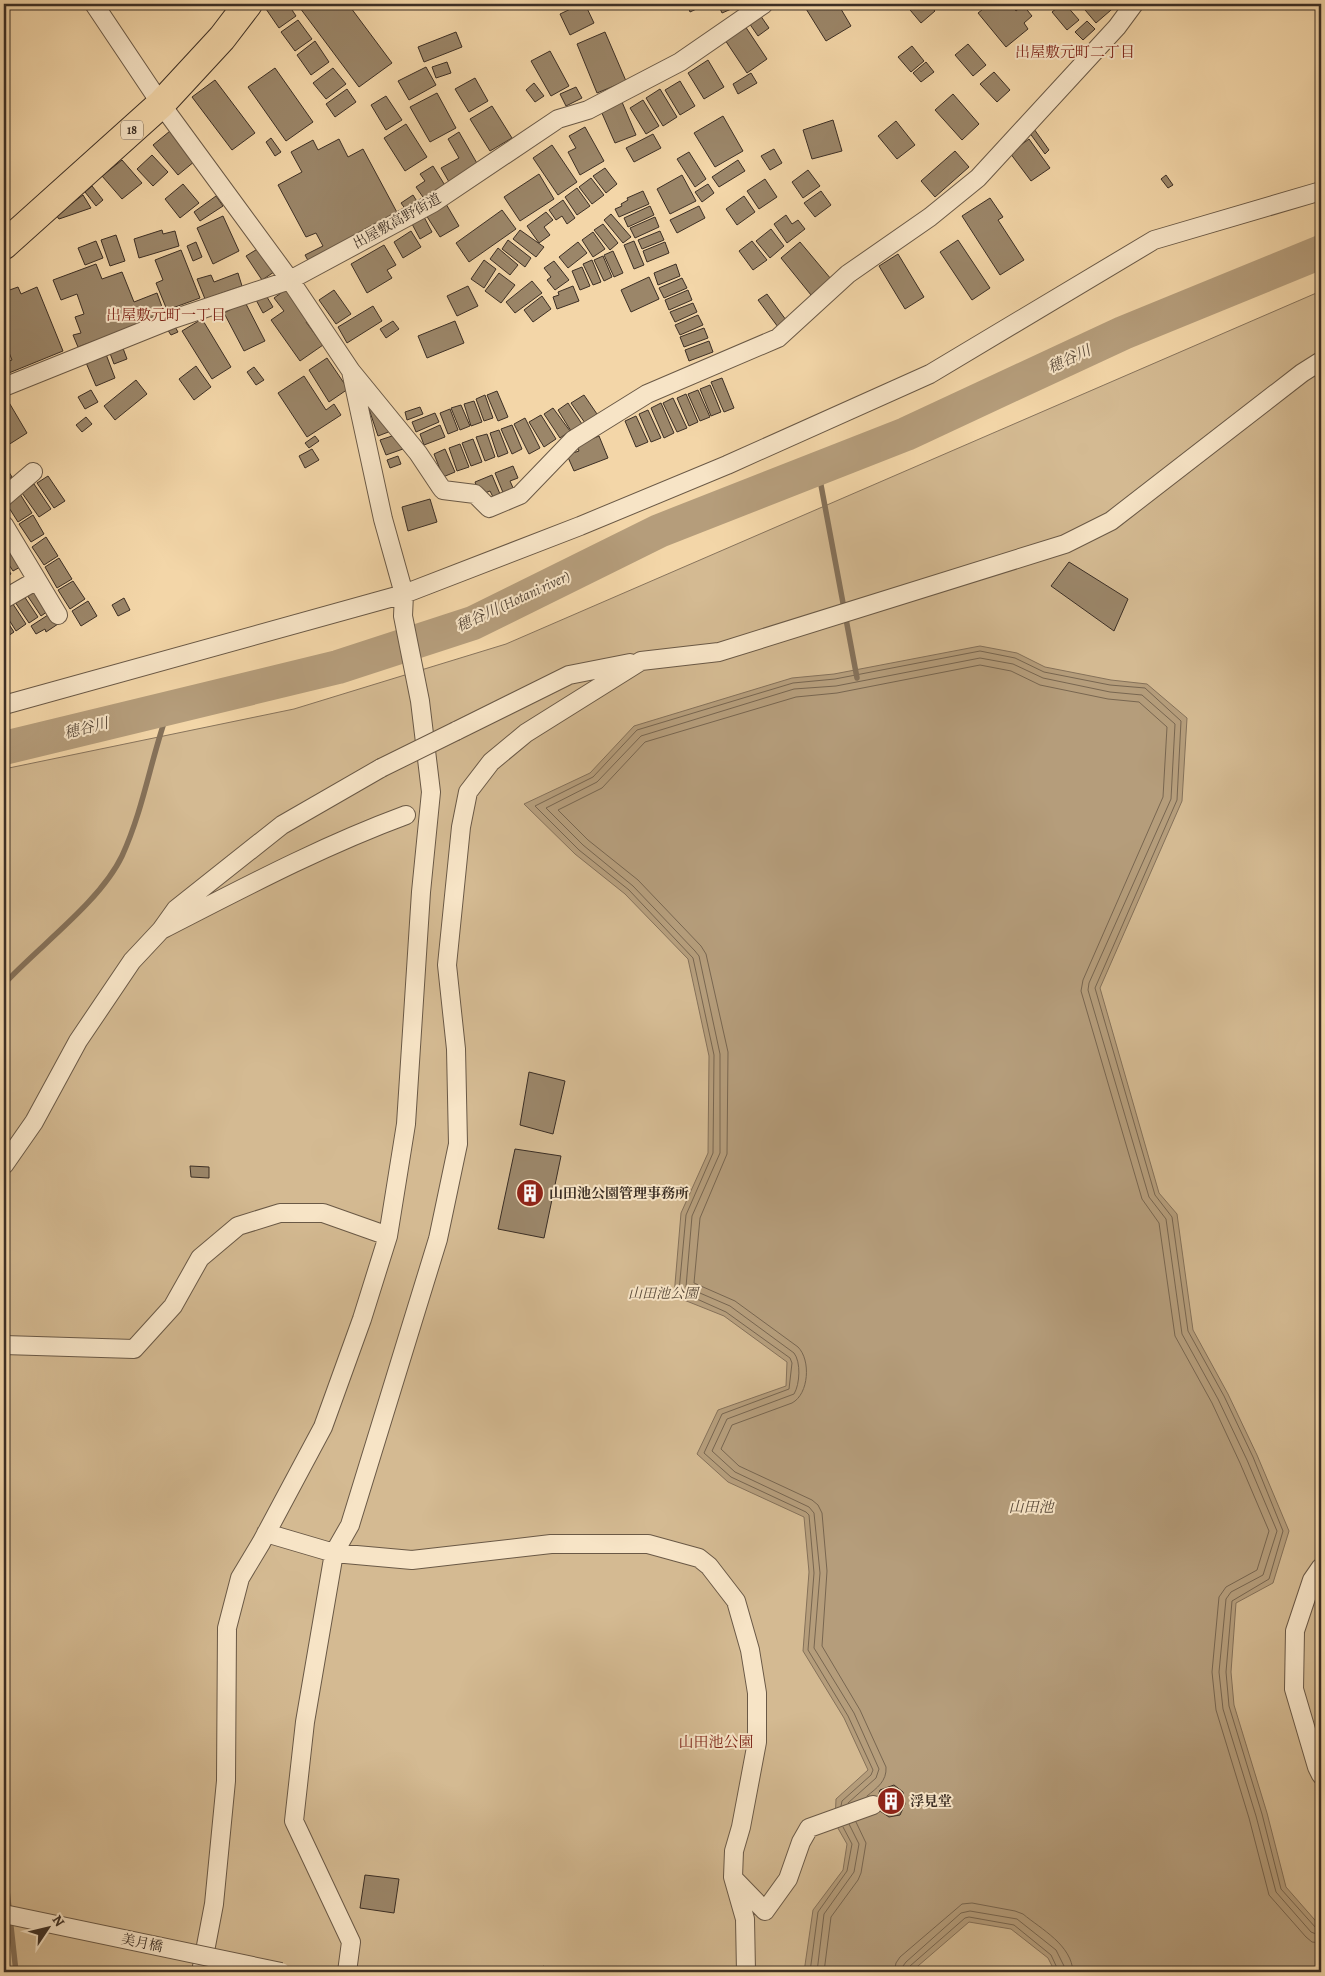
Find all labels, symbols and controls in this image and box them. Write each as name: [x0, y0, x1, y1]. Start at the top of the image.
district label: 出屋敷元町二丁目: [1015, 42, 1135, 62]
road number: 18: [121, 120, 143, 140]
street label: 出屋敷高野街道: [350, 189, 444, 253]
district label: 出屋敷元町一丁目: [106, 305, 226, 325]
water label: 穂谷川: [1044, 340, 1095, 378]
water label: 穂谷川 (Hotani river): [453, 566, 573, 636]
water label: 穂谷川: [62, 712, 112, 743]
building icon: 山田池公園管理事務所: [515, 1178, 545, 1208]
place label: 山田池公園管理事務所: [549, 1184, 689, 1203]
park label: 山田池公園: [628, 1284, 700, 1303]
water label: 山田池: [1008, 1497, 1055, 1517]
district label: 山田池公園: [678, 1732, 754, 1752]
building icon: 浮見堂: [876, 1786, 906, 1816]
place label: 浮見堂: [910, 1792, 952, 1811]
north arrow: [22, 1904, 72, 1954]
text: N: [48, 1911, 69, 1930]
street label: 美月橋: [119, 1929, 165, 1957]

